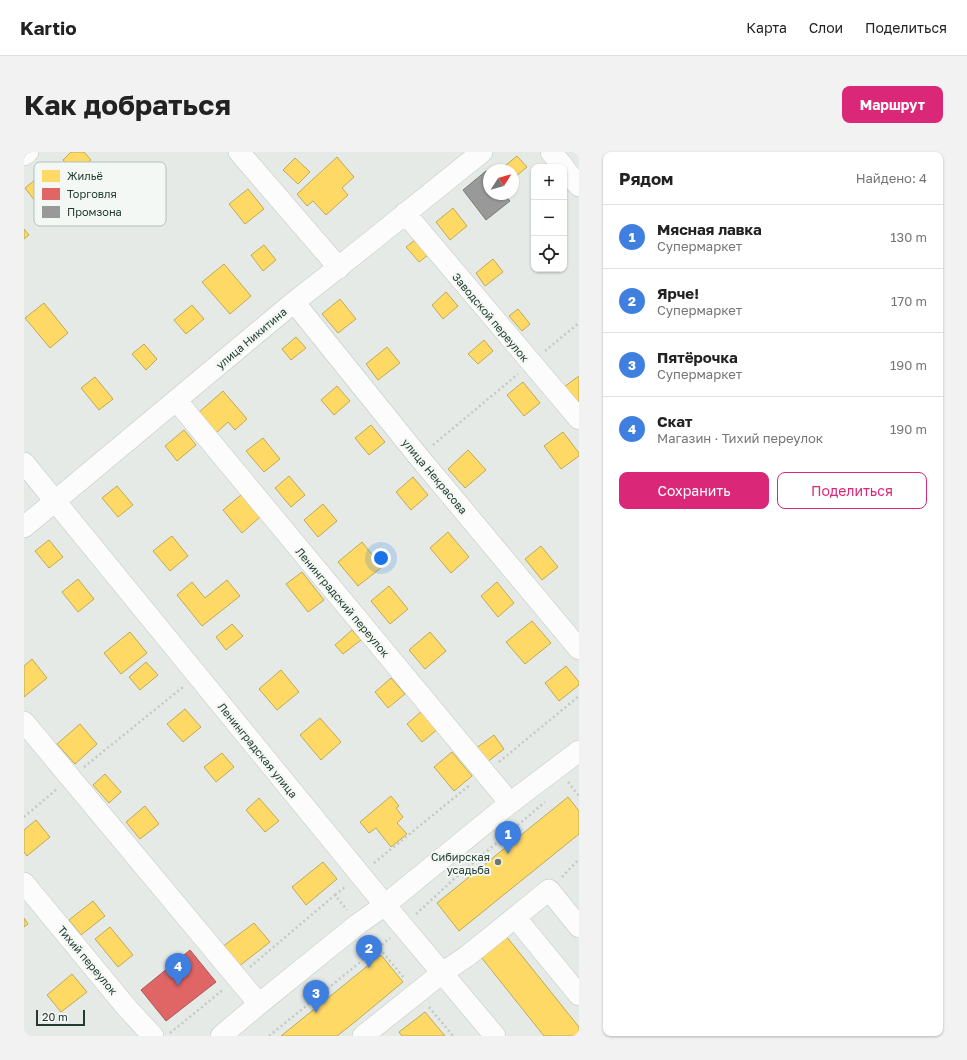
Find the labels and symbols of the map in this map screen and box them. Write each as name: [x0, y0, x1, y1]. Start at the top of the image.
legend: [34, 162, 166, 226]
north arrow: [483, 164, 519, 200]
text: Жильё: [67, 169, 103, 182]
text: Торговля: [67, 187, 117, 200]
text: Промзона: [67, 205, 122, 218]
street label: Заводской переулок: [450, 270, 532, 365]
street label: улица Никитина: [213, 305, 289, 371]
street label: улица Некрасова: [400, 436, 470, 516]
street label: Ленинградский переулок: [293, 545, 393, 660]
your location: [371, 548, 391, 568]
street label: Ленинградская улица: [216, 700, 300, 800]
pin: 1: [495, 821, 521, 854]
place label: Сибирская усадьба: [431, 850, 490, 876]
marker: Сибирская усадьба: [493, 857, 503, 867]
street label: Тихий переулок: [55, 923, 121, 998]
pin: 2: [356, 935, 382, 968]
pin: 4: [165, 953, 191, 986]
pin: 3: [303, 980, 329, 1013]
scale bar: [36, 1008, 85, 1027]

